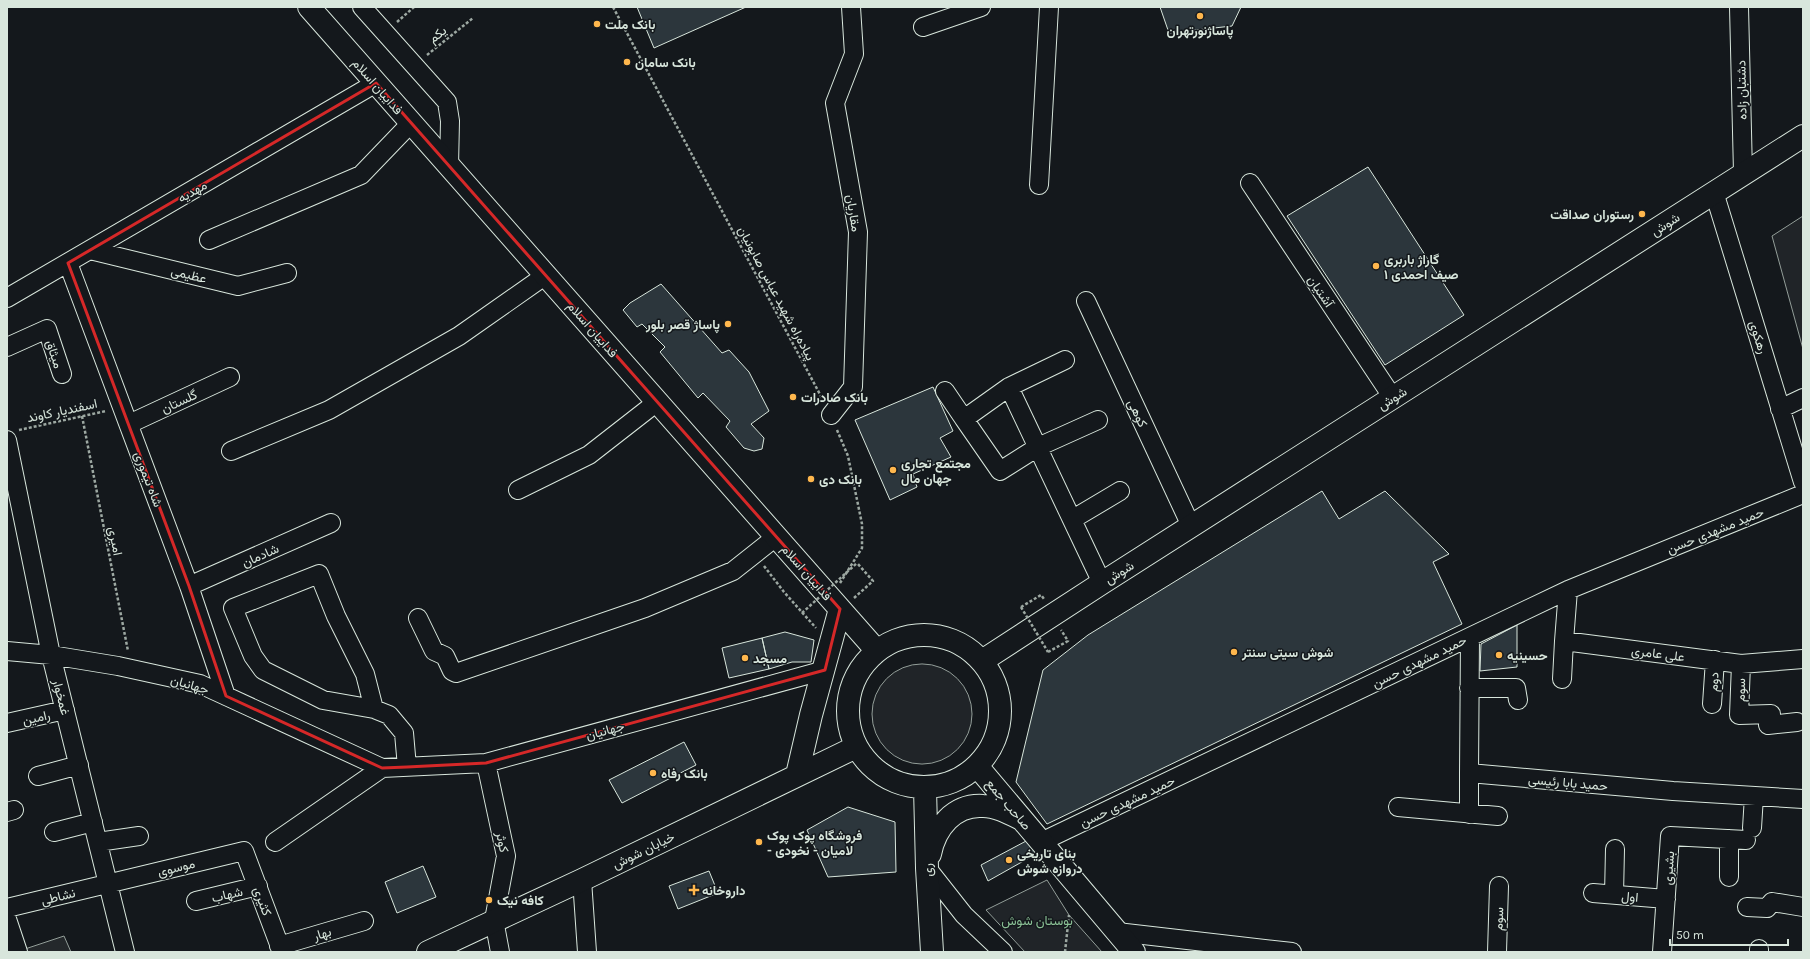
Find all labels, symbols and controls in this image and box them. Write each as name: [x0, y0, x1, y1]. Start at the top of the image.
marker: پاساژنورتهران: [1195, 11, 1205, 21]
place label: بانک ملت: [605, 17, 655, 32]
marker: بانک ملت: [592, 19, 602, 29]
street label: یکم: [425, 23, 450, 47]
place label: پاساژنورتهران: [1167, 23, 1233, 40]
street label: فداییان اسلام: [349, 55, 406, 118]
place label: بانک سامان: [635, 55, 696, 70]
marker: بانک سامان: [622, 57, 632, 67]
street label: دشتبان زاده: [1733, 60, 1751, 120]
street label: مهدیه: [175, 177, 210, 207]
street label: مقاریان: [842, 193, 864, 233]
place label: رستوران صداقت: [1550, 207, 1634, 223]
marker: رستوران صداقت: [1637, 209, 1647, 219]
street label: شوش: [1648, 210, 1683, 240]
street label: پیاده‌راه شهید عباس صابونیان: [733, 224, 818, 364]
place label: گاراژ باربری صیف احمدی ۱: [1384, 252, 1459, 282]
marker: گاراژ باربری صیف احمدی ۱: [1371, 261, 1381, 271]
street label: عظیمی: [169, 263, 209, 287]
street label: آشتیان: [1304, 273, 1337, 311]
street label: فداییان اسلام: [564, 298, 621, 361]
place label: پاساژ قصر بلور: [645, 317, 720, 334]
marker: پاساژ قصر بلور: [723, 319, 733, 329]
street label: رهکوی: [1745, 319, 1771, 356]
street label: میثاق: [42, 338, 66, 371]
street label: شوش: [1375, 384, 1410, 414]
street label: گلستان: [159, 387, 200, 417]
place label: بانک صادرات: [801, 390, 868, 406]
marker: بانک صادرات: [788, 392, 798, 402]
street label: اسفندیار کاوند: [26, 396, 99, 426]
street label: کوهی: [1124, 397, 1151, 430]
street label: شاه تیموری: [130, 449, 166, 509]
place label: مجتمع تجاری جهان مال: [901, 456, 971, 487]
marker: مجتمع تجاری جهان مال: [888, 465, 898, 475]
place label: بانک دی: [819, 472, 862, 487]
marker: بانک دی: [806, 474, 816, 484]
street label: حمید مشهدی حسن: [1664, 504, 1767, 558]
street label: امیری: [104, 525, 126, 557]
street label: شادمان: [239, 541, 281, 571]
street label: فداییان اسلام: [778, 541, 835, 604]
street label: شوش: [1102, 558, 1137, 588]
street label: حمید مشهدی حسن: [1369, 632, 1470, 692]
street label: علی عامری: [1630, 643, 1686, 665]
place label: شوش سیتی سنتر: [1241, 645, 1333, 661]
marker: شوش سیتی سنتر: [1229, 647, 1239, 657]
place label: حسینیه: [1507, 648, 1548, 663]
marker: حسینیه: [1494, 650, 1504, 660]
place label: مسجد: [753, 651, 787, 666]
marker: مسجد: [740, 653, 750, 663]
street label: جهانیان: [169, 672, 211, 698]
street label: دوم: [1705, 672, 1723, 692]
street label: غمخوار: [49, 677, 73, 717]
street label: سوم: [1733, 678, 1749, 702]
street label: رامین: [21, 707, 52, 729]
street label: جهانیان: [584, 718, 627, 744]
place label: بانک رفاه: [661, 766, 708, 782]
marker: بانک رفاه: [648, 768, 658, 778]
street label: حمید بابا رئیسی: [1527, 772, 1609, 794]
street label: حمید مشهدی حسن: [1077, 773, 1178, 831]
street label: صاحب جمع: [981, 776, 1034, 834]
place label: فروشگاه پوک پوک - لاميان - نخودی: [767, 828, 862, 859]
street label: خیابان شوش: [610, 829, 677, 873]
street label: کوثر: [492, 830, 512, 854]
marker: فروشگاه پوک پوک - لاميان - نخودی: [754, 837, 764, 847]
place label: بنای تاریخی دروازه شوش: [1017, 846, 1083, 877]
street label: بشیری: [1660, 850, 1678, 886]
marker: بنای تاریخی دروازه شوش: [1004, 855, 1014, 865]
street label: موسوی: [156, 856, 197, 880]
street label: ری: [920, 863, 936, 877]
place label: داروخانه: [702, 883, 746, 899]
street label: شهاب: [210, 884, 244, 906]
street label: نشاطی: [39, 885, 77, 909]
street label: کثیری: [249, 885, 275, 918]
marker: داروخانه: [689, 885, 699, 895]
street label: اول: [1621, 888, 1639, 906]
place label: کافه نیک: [497, 893, 544, 908]
marker: کافه نیک: [484, 895, 494, 905]
street label: سوم: [1491, 907, 1507, 931]
park label: بوستان شوش: [1001, 913, 1073, 929]
scale bar: [1670, 921, 1788, 947]
street label: بهار: [310, 924, 333, 945]
text: 50 m: [1676, 928, 1704, 942]

